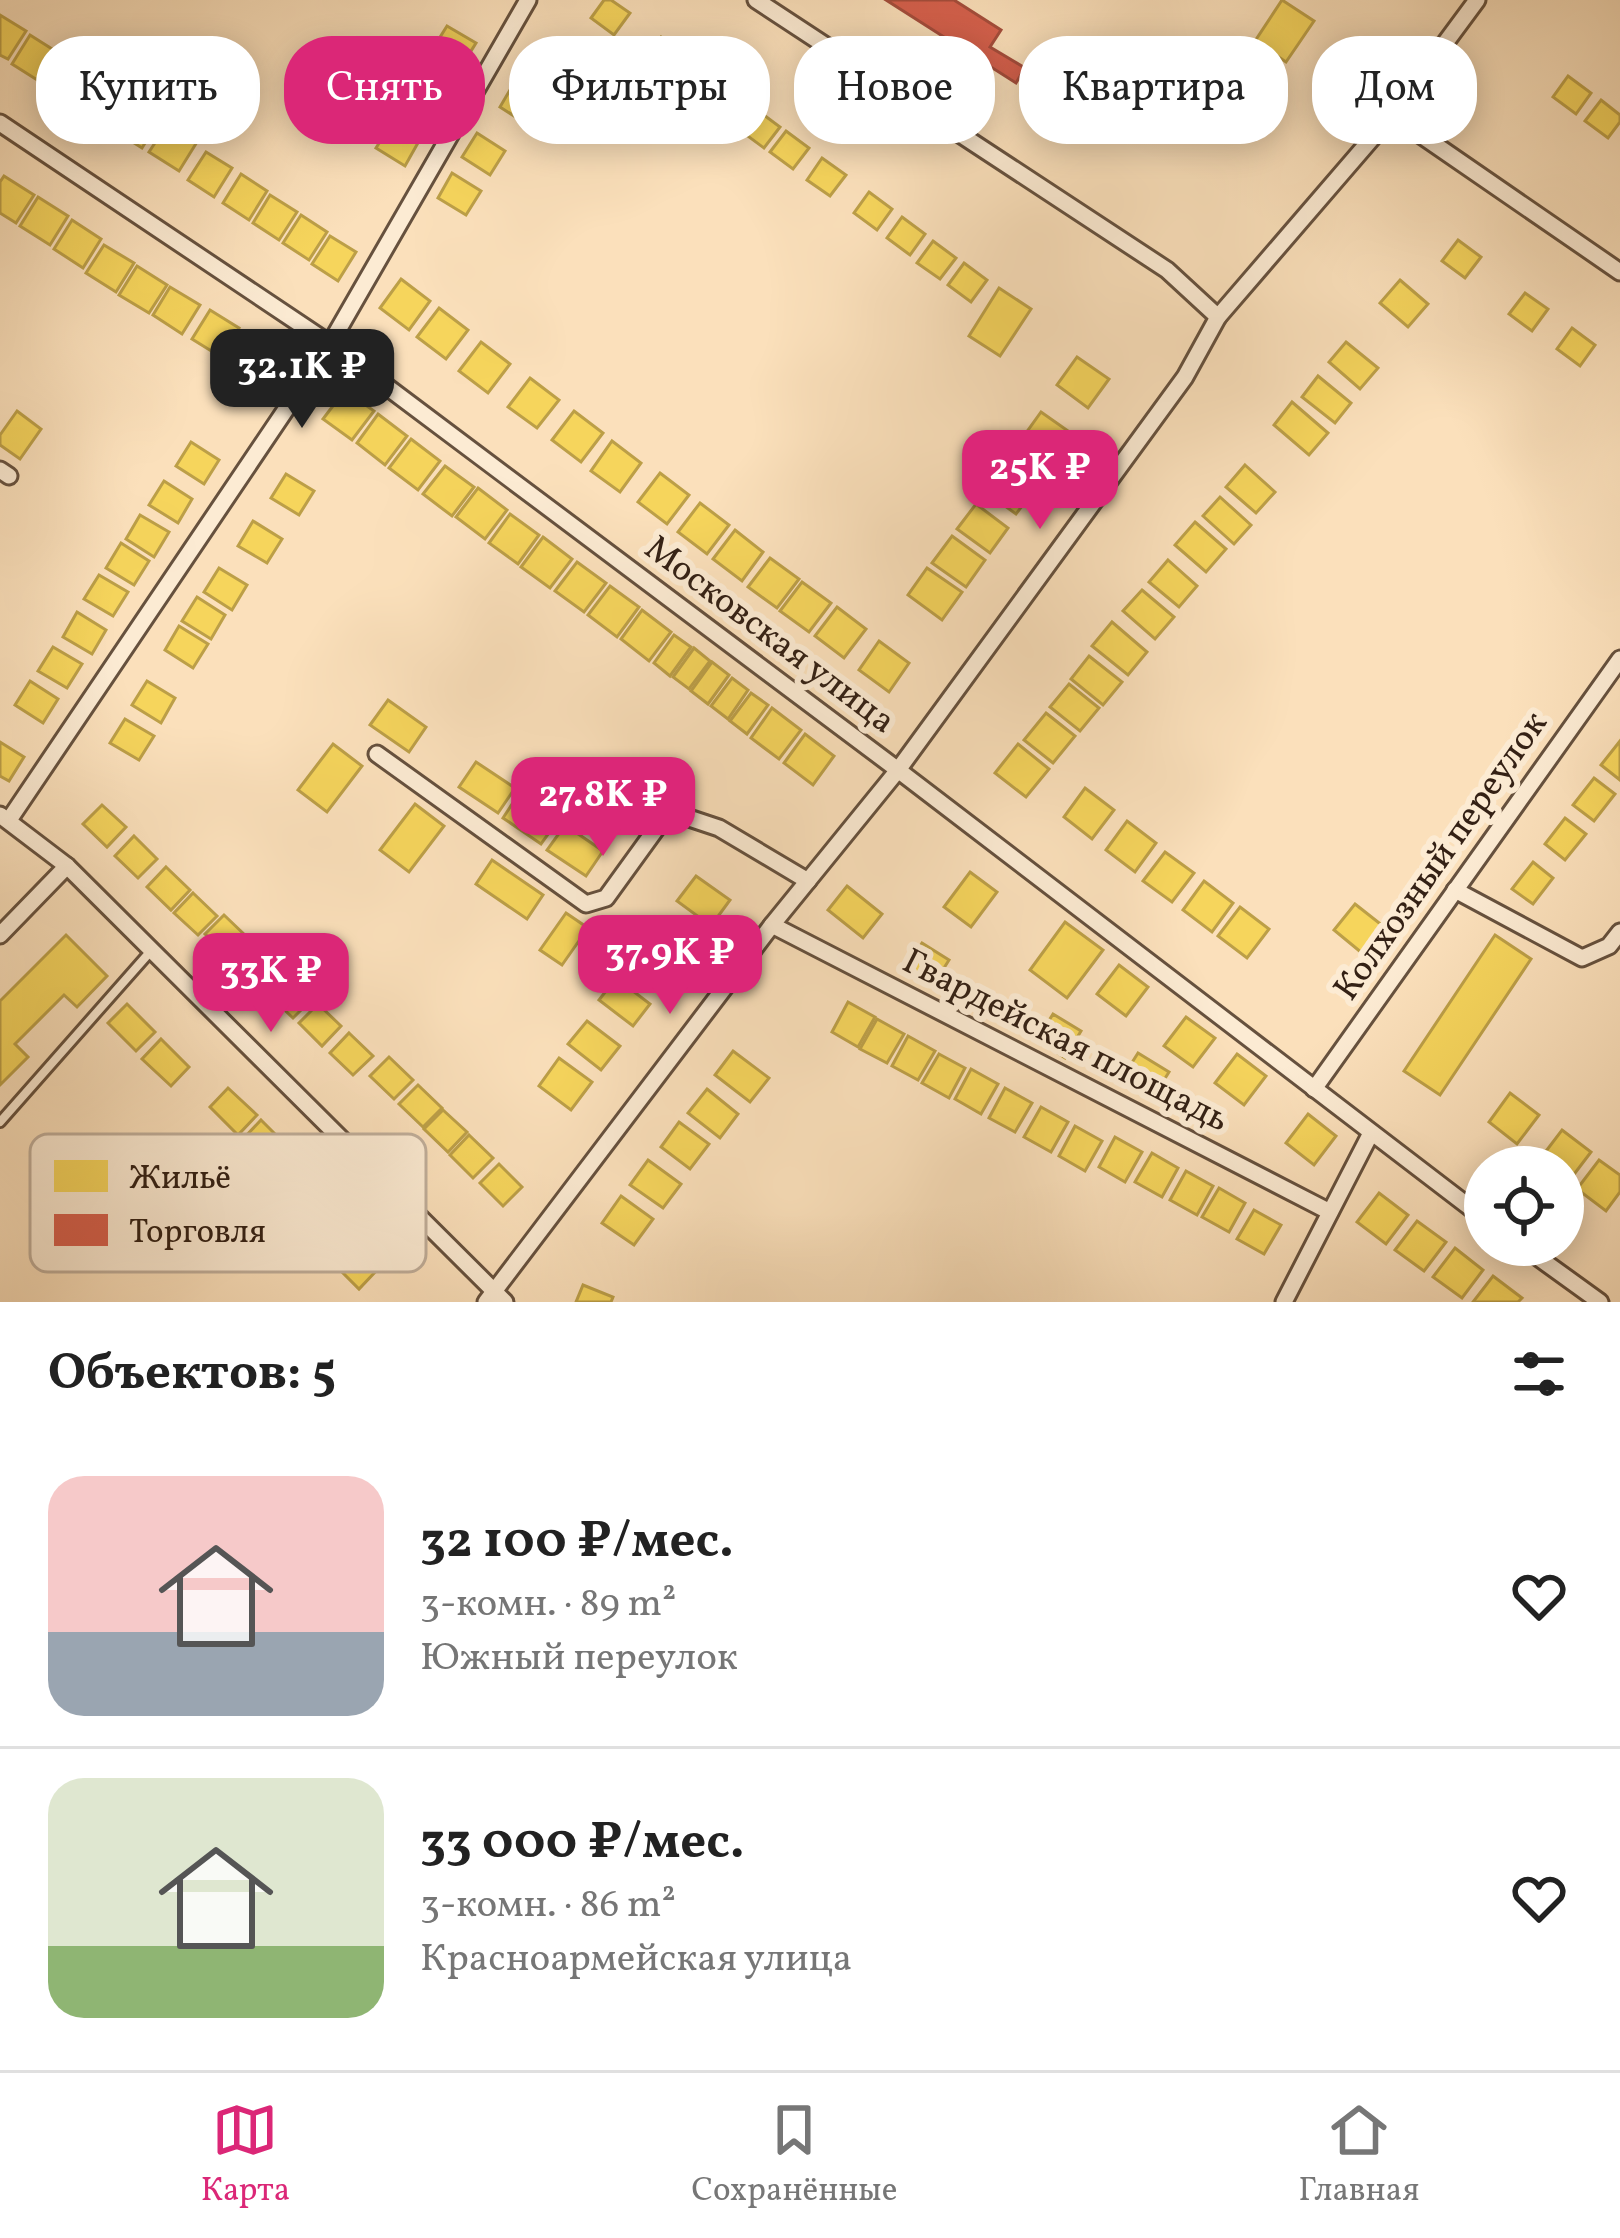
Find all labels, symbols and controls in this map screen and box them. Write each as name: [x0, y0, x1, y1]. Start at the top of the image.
chip: Купить: [36, 36, 260, 144]
chip: Снять: [284, 36, 485, 144]
chip: Фильтры: [509, 36, 770, 144]
chip: Новое: [794, 36, 995, 144]
chip: Квартира: [1019, 36, 1288, 144]
chip: Дом: [1312, 36, 1477, 144]
pin: 32.1K ₽: [191, 329, 413, 431]
text: 32.1K ₽: [237, 341, 367, 395]
pin: 25K ₽: [956, 430, 1124, 532]
text: 25K ₽: [989, 442, 1091, 496]
street label: Московская улица: [633, 525, 905, 747]
street label: Колхозный переулок: [1323, 702, 1561, 1012]
pin: 27.8K ₽: [492, 757, 714, 859]
text: 27.8K ₽: [538, 769, 668, 823]
pin: 37.9K ₽: [559, 915, 781, 1017]
text: 37.9K ₽: [605, 927, 735, 981]
pin: 33K ₽: [187, 933, 355, 1035]
street label: Гвардейская площадь: [893, 938, 1237, 1146]
text: 33K ₽: [220, 945, 322, 999]
legend: [30, 1134, 426, 1272]
map controls: [1464, 1146, 1584, 1266]
button: locate: [1464, 1146, 1584, 1266]
text: Жильё: [129, 1157, 231, 1203]
text: Торговля: [129, 1211, 266, 1257]
text: Объектов: 5: [48, 1339, 336, 1410]
icon: filters: [1506, 1341, 1572, 1407]
text: 32 100 ₽/мес.: [420, 1507, 734, 1578]
icon: home: [144, 1524, 288, 1668]
icon: heart: [1506, 1563, 1572, 1629]
text: 3-комн. · 89 m²: [420, 1578, 676, 1632]
text: Южный переулок: [420, 1632, 738, 1686]
text: 33 000 ₽/мес.: [420, 1808, 745, 1879]
icon: home: [144, 1826, 288, 1970]
icon: heart: [1506, 1865, 1572, 1931]
text: 3-комн. · 86 m²: [420, 1879, 676, 1933]
text: Красноармейская улица: [420, 1933, 852, 1987]
tab: Карта: [201, 2097, 290, 2215]
tab: Сохранённые: [691, 2097, 897, 2215]
tab: Главная: [1299, 2097, 1419, 2215]

